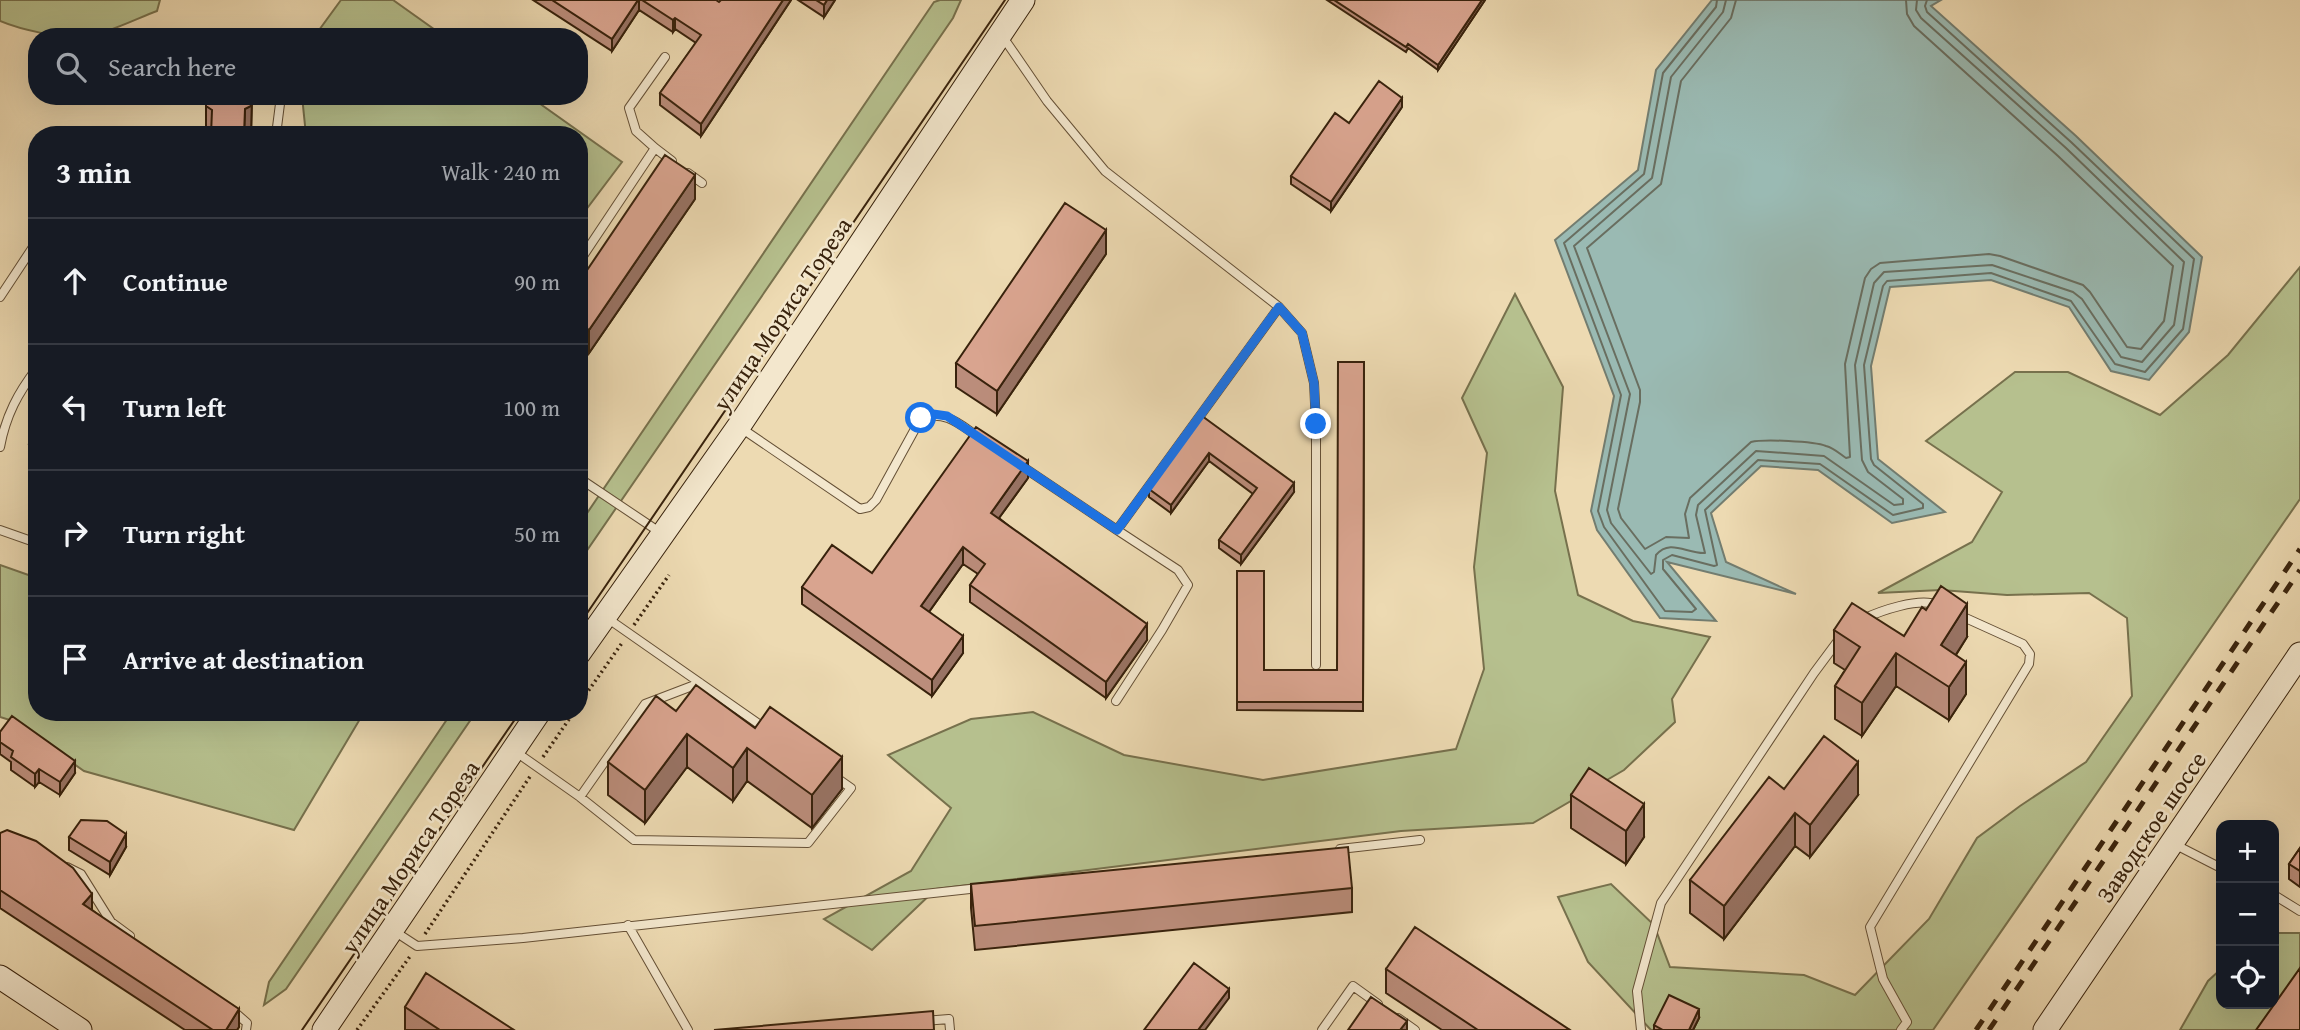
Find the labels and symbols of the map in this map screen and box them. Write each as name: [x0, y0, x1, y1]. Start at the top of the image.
street label: улица Мориса Тореза: [703, 209, 860, 419]
route start: [905, 402, 936, 433]
route end: [1300, 408, 1331, 439]
street label: Заводское шоссе: [2087, 744, 2215, 910]
street label: улица Мориса Тореза: [331, 752, 488, 962]

